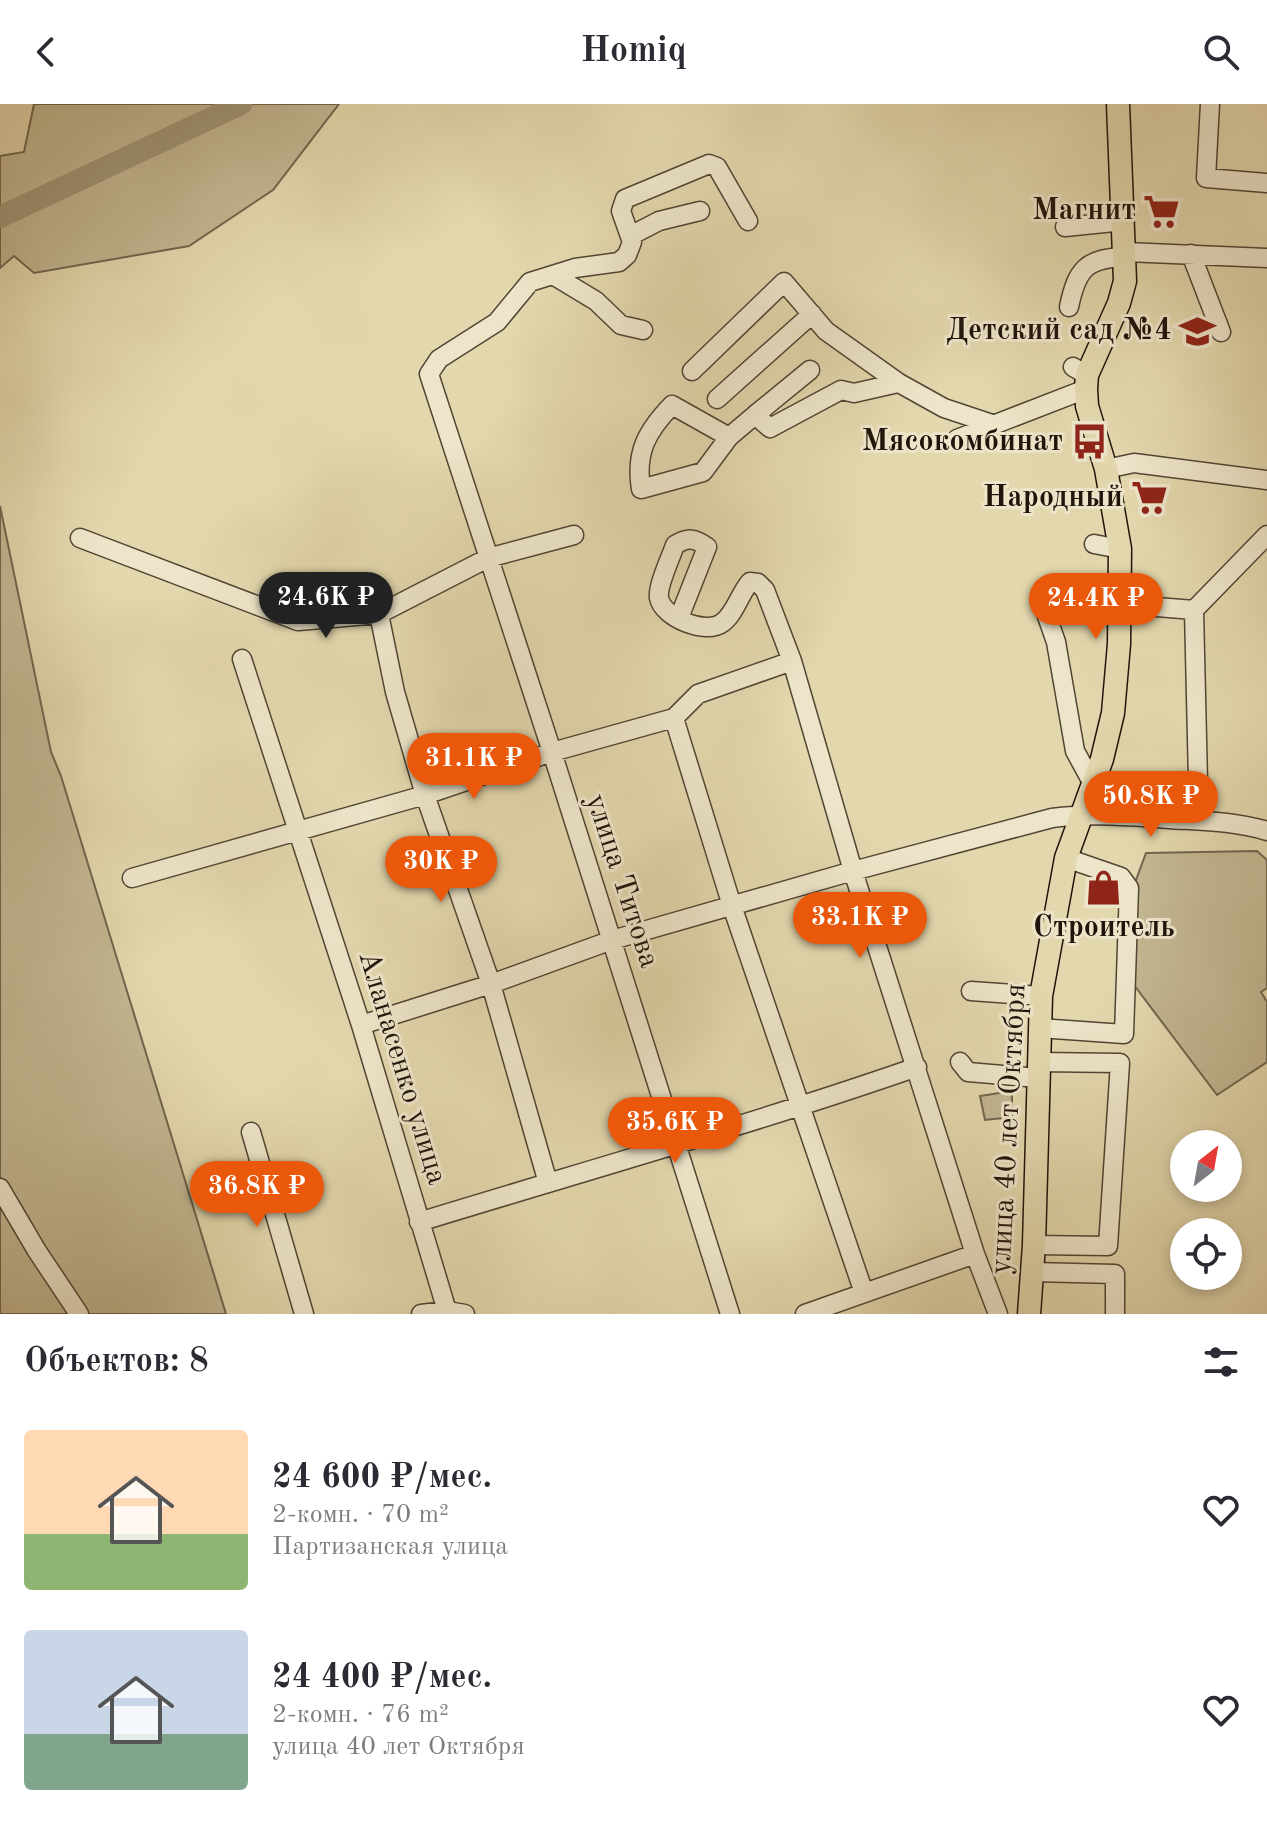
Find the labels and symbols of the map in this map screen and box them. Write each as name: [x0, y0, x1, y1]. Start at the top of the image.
supermarket icon: Магнит: [1143, 192, 1181, 230]
place label: Магнит: [1032, 196, 1136, 226]
school or university icon: Детский сад №4: [1179, 312, 1217, 350]
place label: Детский сад №4: [946, 316, 1172, 346]
bus stop icon: Мясокомбинат: [1070, 423, 1108, 461]
place label: Мясокомбинат: [862, 427, 1063, 457]
supermarket icon: Народный: [1130, 479, 1168, 517]
place label: Народный: [983, 483, 1123, 513]
pin: 24.6K ₽: [252, 572, 400, 640]
pin: 24.4K ₽: [1022, 573, 1170, 641]
pin: 31.1K ₽: [400, 733, 548, 801]
pin: 50.8K ₽: [1077, 771, 1225, 839]
street label: улица Титова: [580, 790, 664, 972]
pin: 30K ₽: [385, 836, 497, 904]
shop icon: Строитель: [1085, 868, 1123, 906]
pin: 33.1K ₽: [786, 892, 934, 960]
place label: Строитель: [1033, 913, 1175, 943]
street label: Аланасенко улица: [352, 948, 452, 1189]
street label: улица 40 лет Октября: [986, 983, 1032, 1275]
pin: 35.6K ₽: [601, 1097, 749, 1165]
north arrow: [1170, 1130, 1242, 1202]
pin: 36.8K ₽: [183, 1161, 331, 1229]

